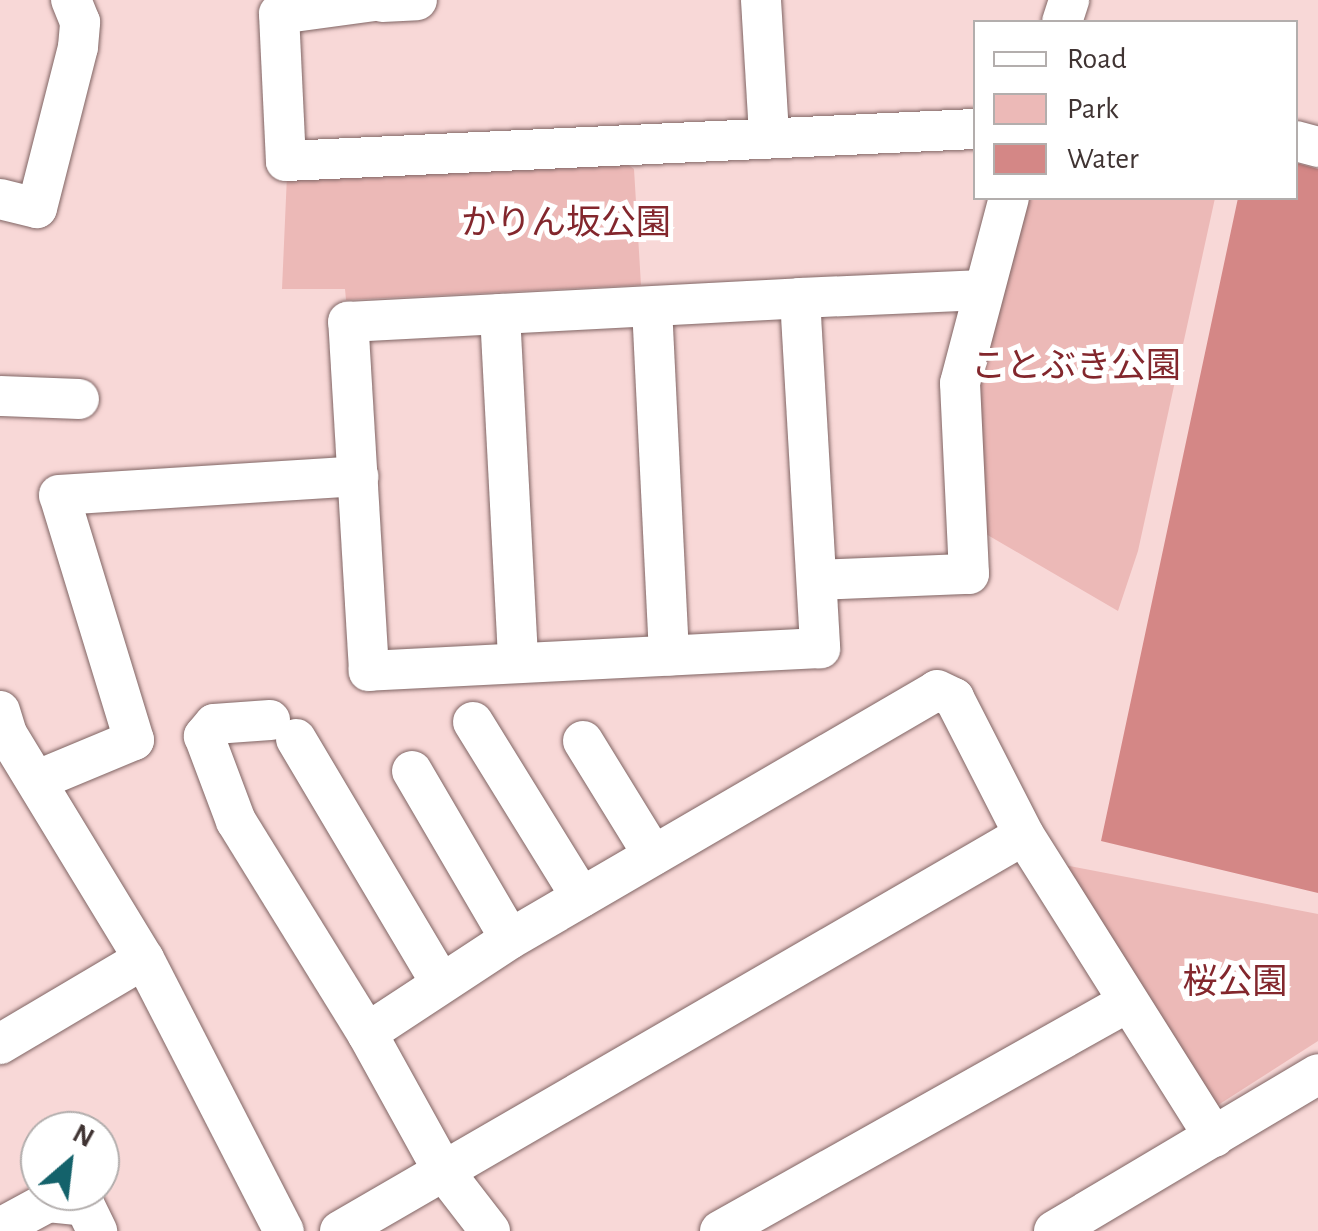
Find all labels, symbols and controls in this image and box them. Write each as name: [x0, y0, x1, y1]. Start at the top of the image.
legend: [973, 20, 1298, 200]
text: Road: [1067, 44, 1127, 74]
text: Park: [1067, 94, 1119, 124]
text: Water: [1067, 144, 1139, 174]
park label: かりん坂公園: [461, 203, 671, 245]
park label: ことぶき公園: [971, 346, 1181, 388]
park label: 桜公園: [1183, 962, 1287, 1004]
north arrow: [20, 1111, 120, 1211]
text: N: [68, 1119, 98, 1153]

